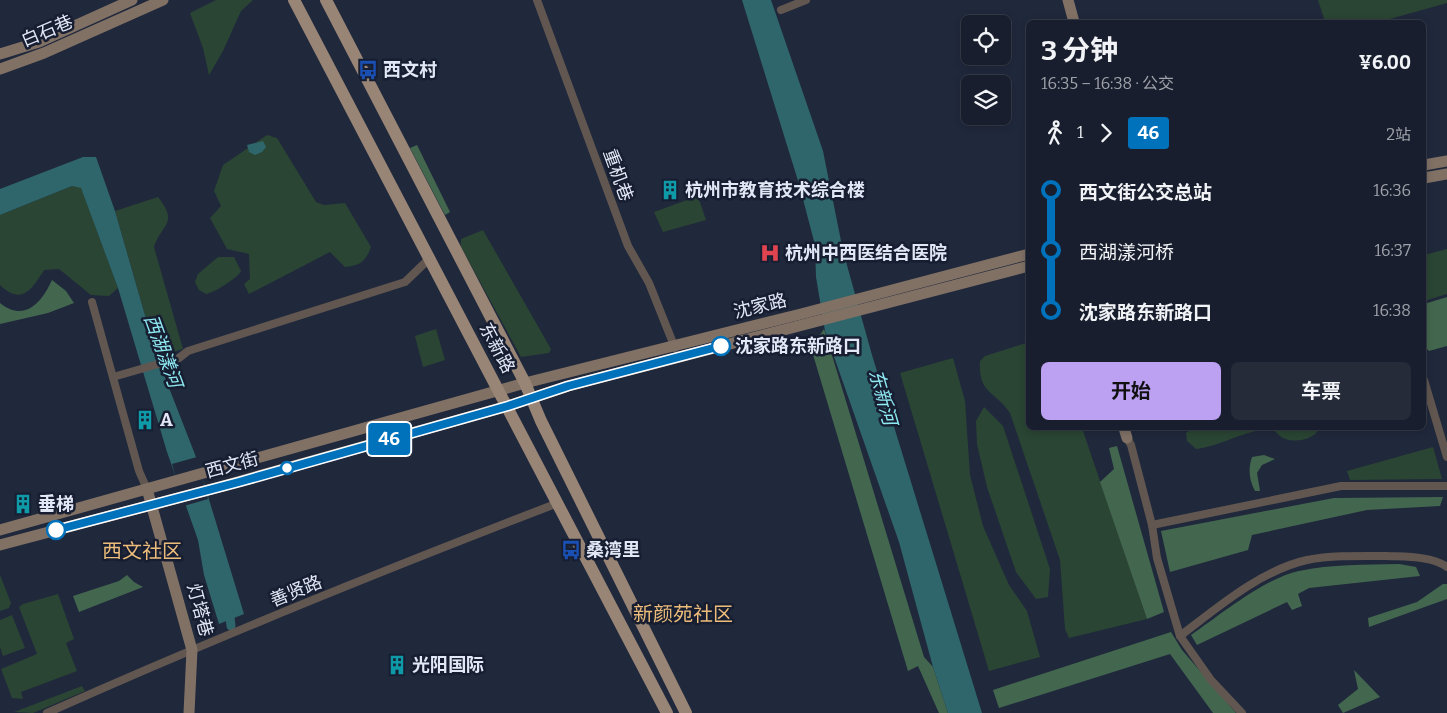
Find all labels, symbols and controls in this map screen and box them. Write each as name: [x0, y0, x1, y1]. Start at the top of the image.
street label: 白石巷: [18, 10, 76, 52]
map controls: [961, 15, 1011, 125]
button: locate: [961, 15, 1011, 65]
text: 3 分钟: [1041, 34, 1118, 67]
text: ¥6.00: [1359, 51, 1411, 74]
bus stop icon: 西文村: [357, 59, 379, 81]
place label: 西文村: [383, 59, 437, 81]
text: 16:35 – 16:38 · 公交: [1041, 74, 1174, 93]
button: layers: [961, 75, 1011, 125]
icon: walk: [1041, 119, 1069, 147]
icon: forward: [1092, 119, 1120, 147]
text: 46: [1138, 122, 1159, 144]
text: 1: [1077, 123, 1084, 142]
text: 2站: [1386, 125, 1411, 144]
street label: 重机巷: [598, 146, 638, 204]
building icon: 杭州市教育技术综合楼: [659, 179, 681, 201]
place label: 杭州市教育技术综合楼: [685, 179, 865, 201]
text: 西文街公交总站: [1079, 181, 1212, 204]
text: 16:36: [1373, 181, 1411, 200]
text: 西湖漾河桥: [1079, 241, 1174, 264]
text: 16:37: [1375, 241, 1411, 260]
hospital icon: 杭州中西医结合医院: [759, 242, 781, 264]
place label: 杭州中西医结合医院: [785, 242, 947, 264]
street label: 沈家路: [731, 289, 789, 323]
text: 沈家路东新路口: [1079, 301, 1212, 324]
text: 16:38: [1373, 301, 1411, 320]
water label: 西湖漾河: [139, 311, 188, 394]
street label: 东新路: [475, 319, 519, 377]
place label: 沈家路东新路口: [735, 335, 861, 357]
marker: 沈家路东新路口: [711, 336, 731, 356]
button: 开始: [1041, 362, 1221, 420]
button: 车票: [1231, 362, 1411, 420]
water label: 东新河: [864, 366, 903, 431]
building icon: A: [134, 409, 156, 431]
place label: A: [160, 409, 173, 431]
line badge: 46: [366, 423, 412, 455]
text: 46: [378, 428, 400, 450]
street label: 西文街: [203, 447, 261, 483]
unlabelled marker: [280, 461, 294, 475]
building icon: 垂梯: [12, 493, 34, 515]
place label: 垂梯: [38, 493, 74, 515]
unlabelled marker: [46, 520, 66, 540]
district label: 西文社区: [102, 539, 182, 563]
bus stop icon: 桑湾里: [560, 539, 582, 561]
place label: 桑湾里: [586, 539, 640, 561]
street label: 善贤路: [267, 571, 325, 611]
street label: 灯塔巷: [182, 581, 218, 639]
district label: 新颜苑社区: [633, 602, 733, 626]
building icon: 光阳国际: [386, 654, 408, 676]
place label: 光阳国际: [412, 654, 484, 676]

